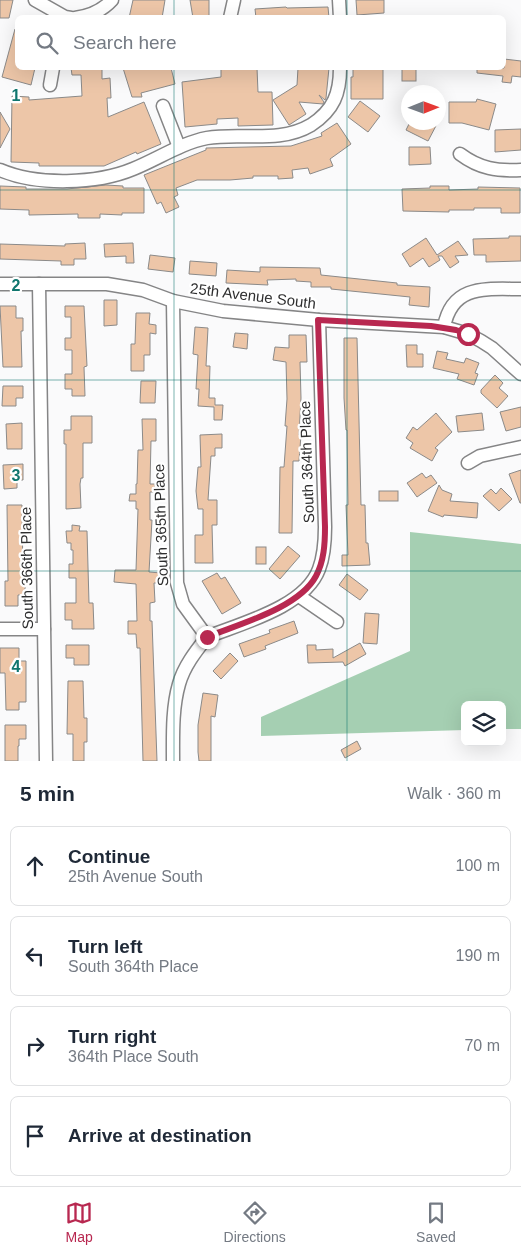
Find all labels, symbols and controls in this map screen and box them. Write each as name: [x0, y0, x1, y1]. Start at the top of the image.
search box: [15, 15, 506, 70]
icon: search: [33, 29, 61, 57]
text: Search here: [73, 32, 177, 53]
north arrow: [401, 85, 446, 130]
text: 1: [12, 87, 21, 104]
text: 2: [12, 277, 21, 294]
street label: 25th Avenue South: [189, 279, 317, 312]
route start: [457, 323, 480, 346]
street label: South 364th Place: [296, 400, 317, 524]
street label: South 365th Place: [150, 463, 171, 587]
text: 3: [12, 467, 21, 484]
street label: South 366th Place: [17, 507, 36, 629]
route end: [196, 626, 219, 649]
text: 4: [12, 658, 21, 675]
map controls: [461, 701, 506, 746]
button: layers: [461, 701, 506, 746]
text: 5 min: [20, 782, 75, 805]
text: Walk · 360 m: [407, 785, 501, 802]
text: Continue: [68, 846, 150, 867]
icon: ahead: [21, 852, 49, 880]
text: 100 m: [456, 857, 500, 874]
text: 25th Avenue South: [68, 868, 203, 885]
text: Turn left: [68, 936, 143, 957]
icon: left: [21, 942, 49, 970]
text: 190 m: [456, 947, 500, 964]
text: South 364th Place: [68, 958, 199, 975]
text: Turn right: [68, 1026, 156, 1047]
icon: right: [21, 1032, 49, 1060]
text: 70 m: [464, 1037, 500, 1054]
text: 364th Place South: [68, 1048, 199, 1065]
icon: arrive: [21, 1122, 49, 1150]
text: Arrive at destination: [68, 1125, 252, 1146]
tab: Map: [65, 1199, 93, 1245]
tab: Directions: [224, 1199, 286, 1245]
tab: Saved: [416, 1199, 456, 1245]

